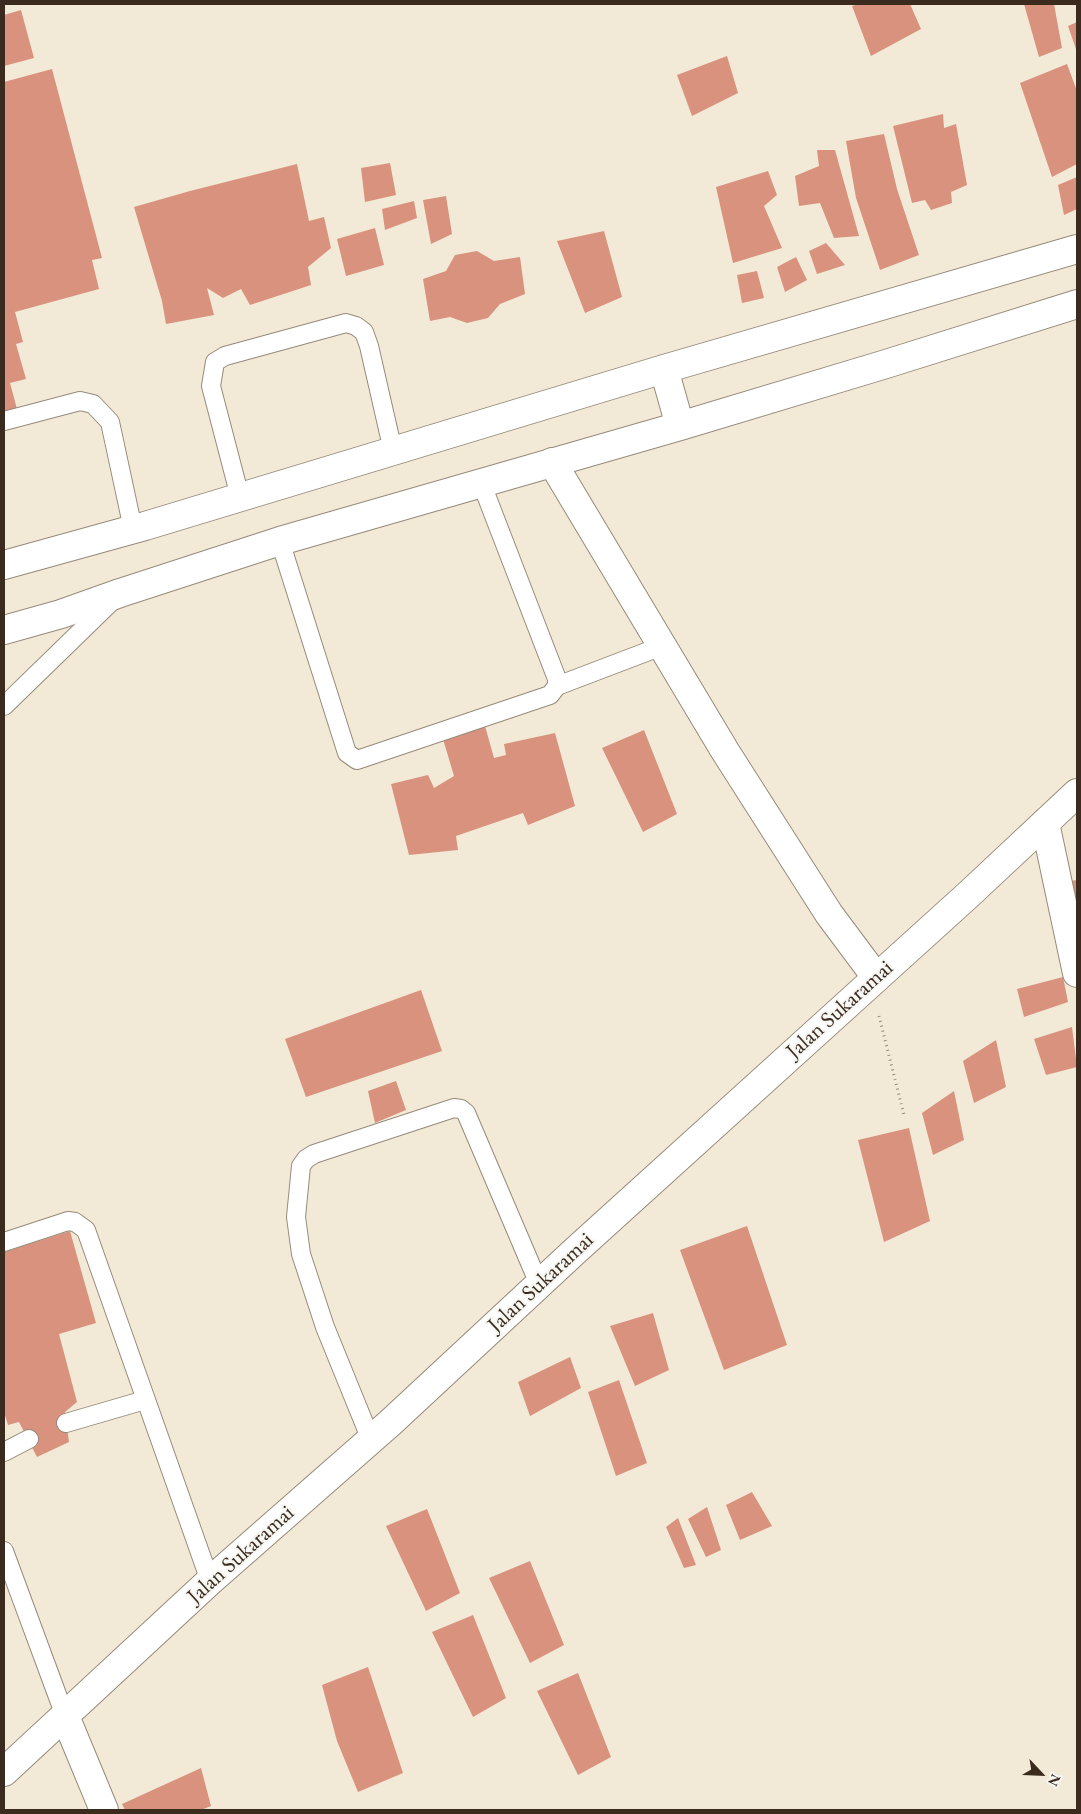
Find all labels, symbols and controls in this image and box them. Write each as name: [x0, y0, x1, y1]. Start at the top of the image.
street label: Jalan Sukaramai: [781, 955, 899, 1065]
street label: Jalan Sukaramai: [483, 1227, 599, 1339]
street label: Jalan Sukaramai: [182, 1500, 300, 1610]
north arrow: [1016, 1749, 1066, 1799]
text: N: [1044, 1771, 1065, 1789]

